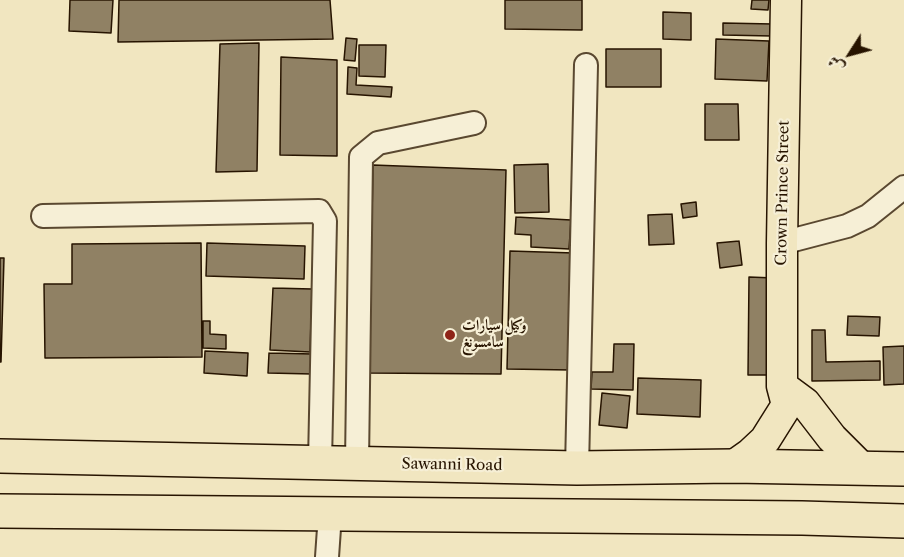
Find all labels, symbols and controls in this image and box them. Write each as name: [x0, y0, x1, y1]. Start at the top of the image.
north arrow: [820, 24, 880, 84]
text: ش: [823, 52, 848, 77]
street label: Crown Prince Street: [773, 120, 793, 266]
place label: وكيل سيارات سامسونغ: [462, 317, 526, 352]
marker: وكيل سيارات سامسونغ: [443, 328, 457, 342]
street label: Sawanni Road: [401, 455, 503, 475]

